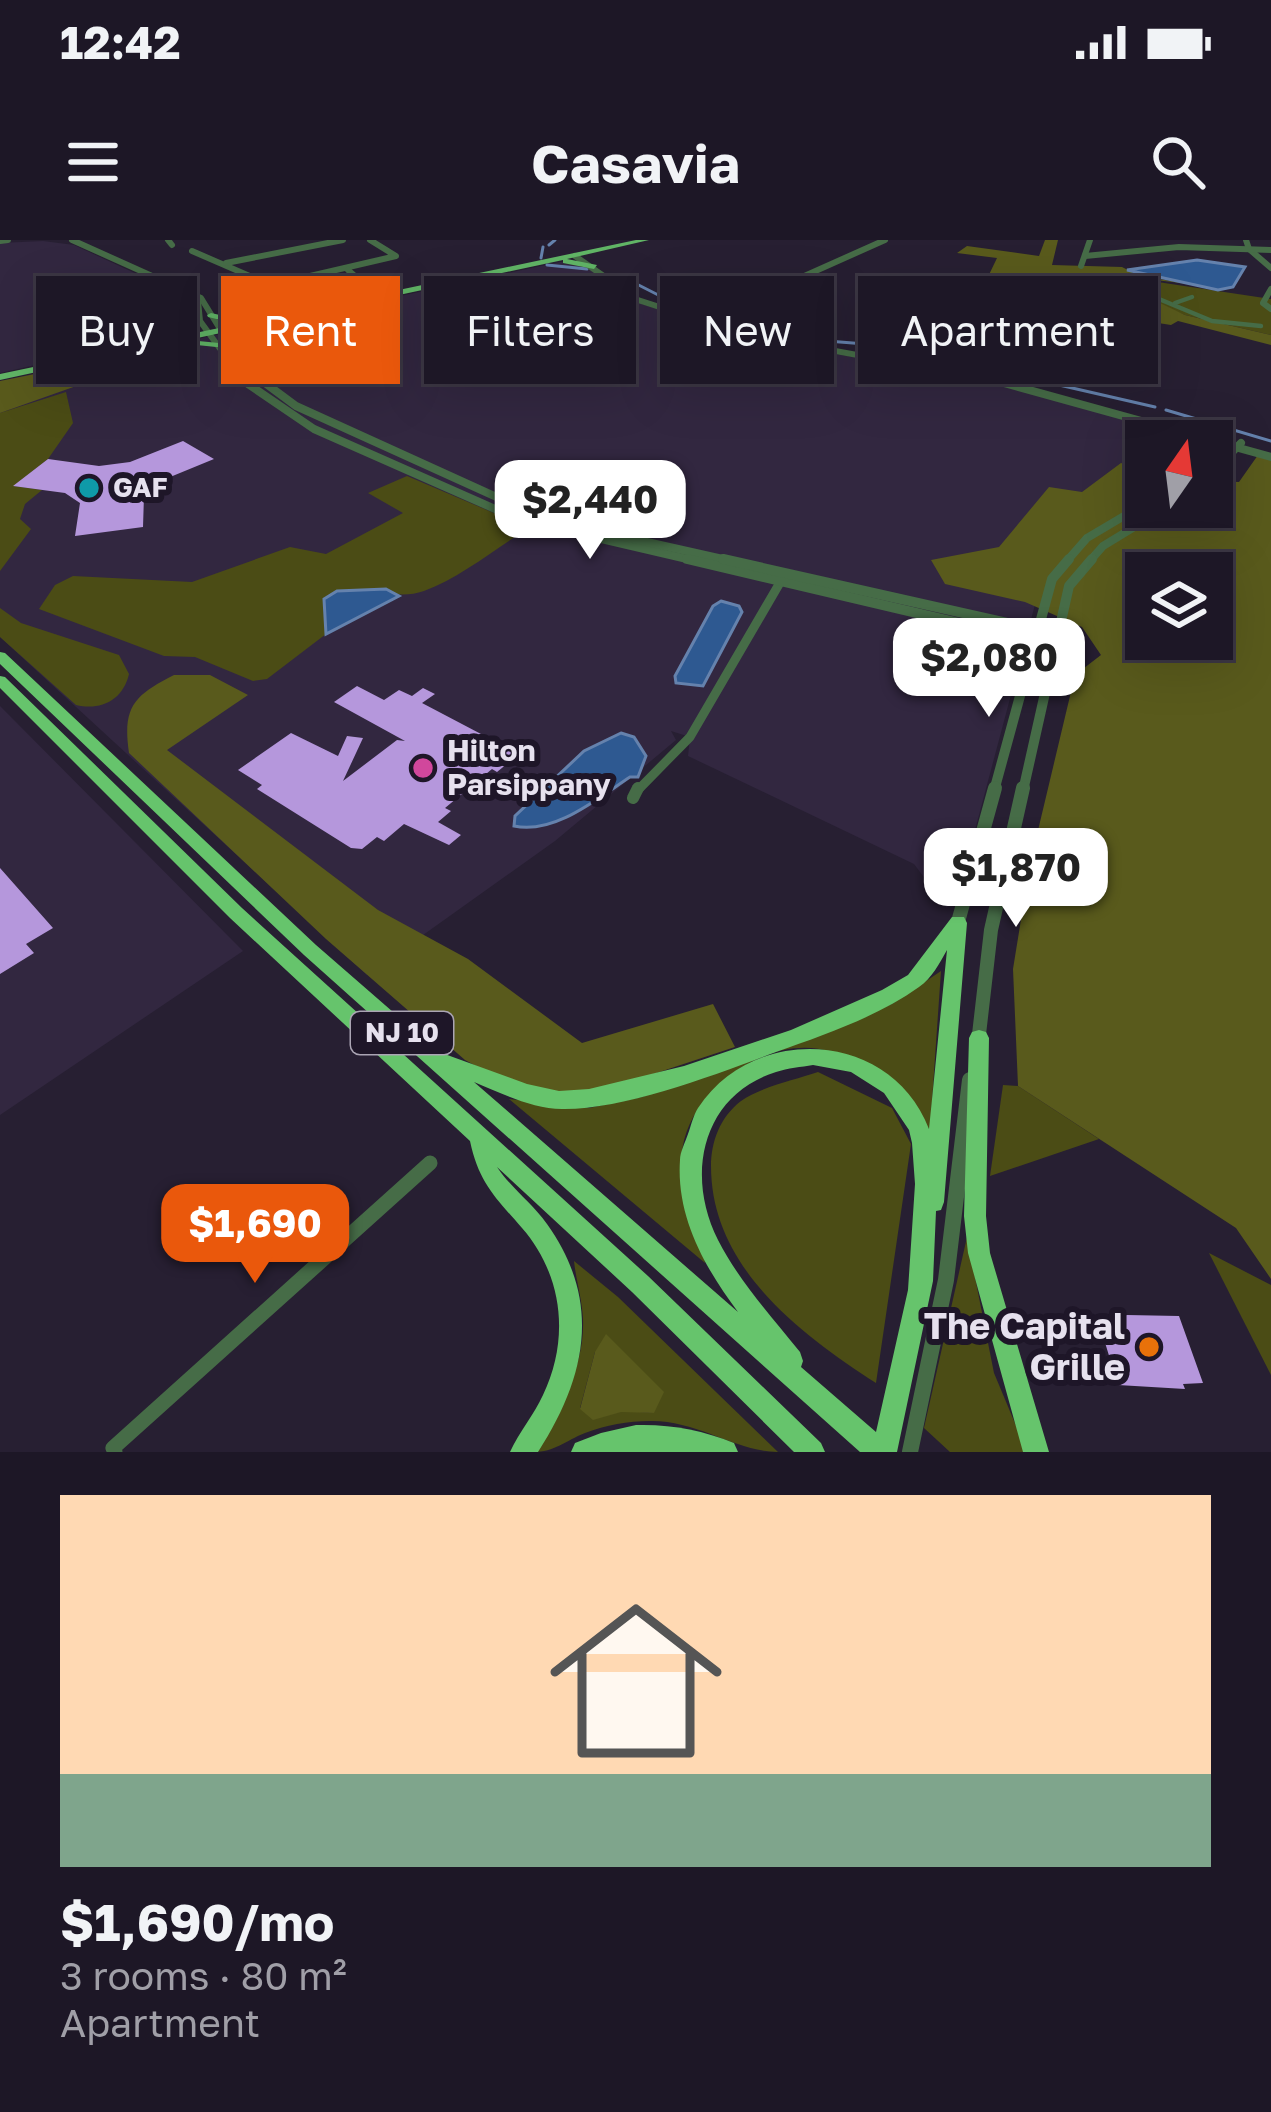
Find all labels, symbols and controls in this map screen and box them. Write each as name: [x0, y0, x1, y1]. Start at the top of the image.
text: 12:42: [60, 15, 181, 69]
icon: menu: [60, 129, 126, 195]
icon: search: [1145, 129, 1211, 195]
text: Casavia: [531, 130, 740, 195]
chip: Buy: [36, 276, 197, 384]
chip: Rent: [221, 276, 400, 384]
chip: Filters: [424, 276, 636, 384]
chip: New: [660, 276, 834, 384]
chip: Apartment: [858, 276, 1158, 384]
north arrow: [1125, 420, 1233, 528]
map controls: [1125, 420, 1233, 660]
pin: $2,440: [492, 460, 688, 562]
place label: GAF: [113, 471, 168, 503]
marker: GAF: [76, 475, 102, 501]
text: $2,440: [522, 475, 658, 522]
button: layers: [1125, 552, 1233, 660]
pin: $2,080: [891, 618, 1087, 720]
text: $2,080: [920, 633, 1058, 680]
place label: Hilton Parsippany: [447, 732, 611, 802]
marker: Hilton Parsippany: [410, 755, 436, 781]
pin: $1,870: [918, 828, 1114, 930]
text: $1,870: [951, 843, 1081, 890]
road number: NJ 10: [351, 1012, 453, 1054]
pin: $1,690: [157, 1184, 353, 1286]
text: $1,690: [188, 1199, 322, 1246]
place label: The Capital Grille: [924, 1304, 1125, 1388]
marker: The Capital Grille: [1136, 1334, 1162, 1360]
icon: home: [528, 1573, 744, 1789]
text: $1,690/mo: [60, 1891, 334, 1952]
text: 3 rooms · 80 m²: [60, 1952, 347, 1999]
text: Apartment: [60, 1999, 260, 2046]

